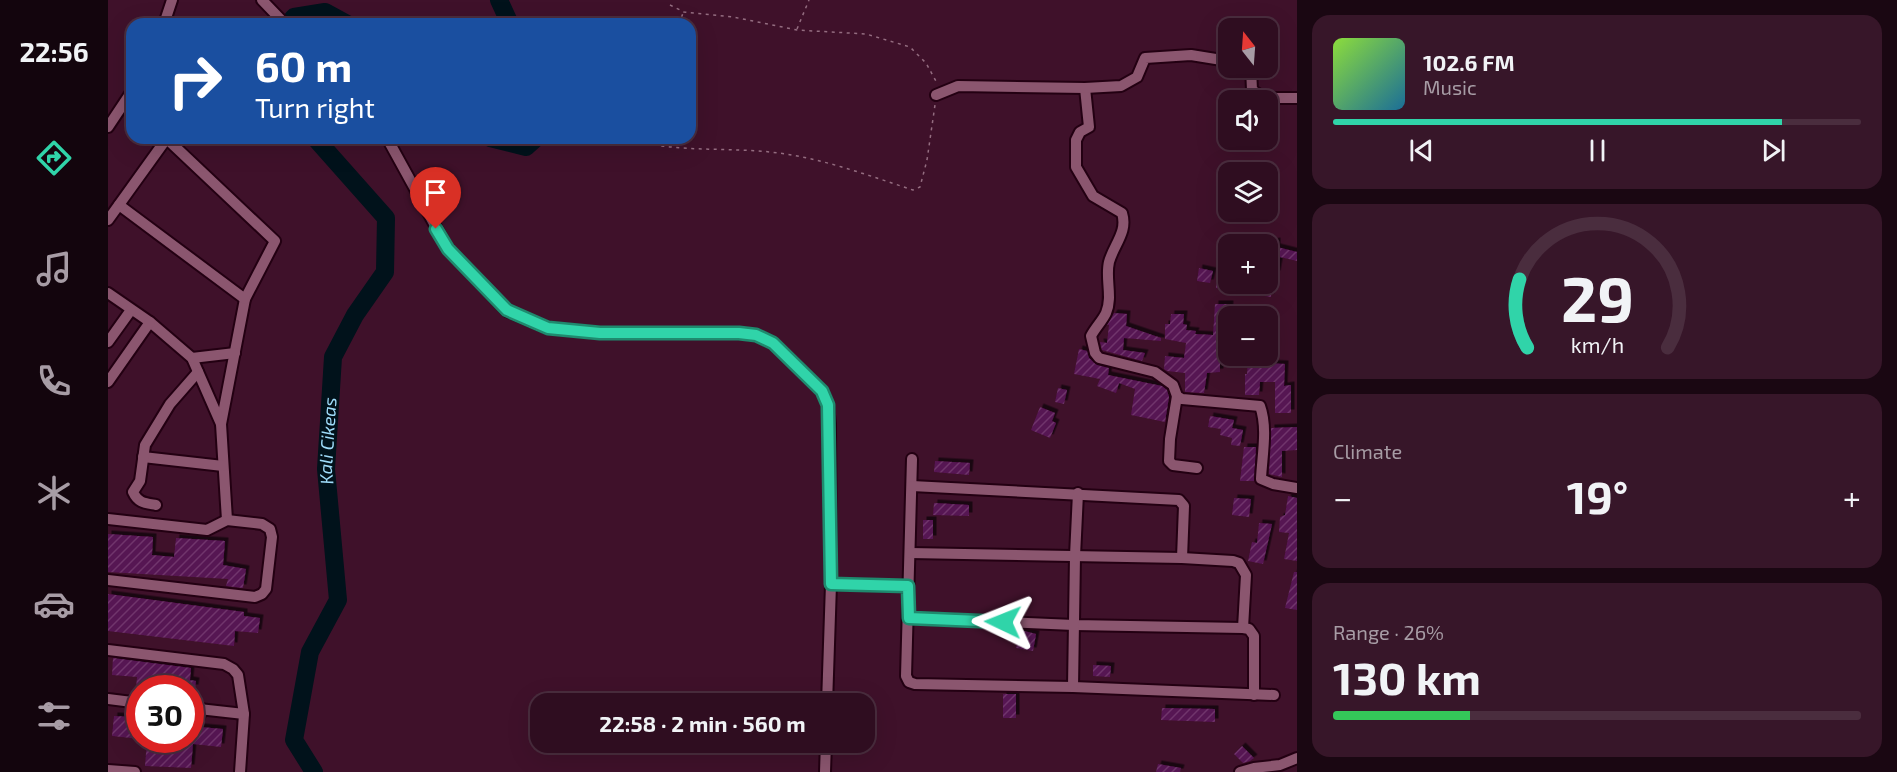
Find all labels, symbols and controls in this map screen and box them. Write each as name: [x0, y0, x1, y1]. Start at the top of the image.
north arrow: [1218, 18, 1278, 78]
map controls: [1218, 18, 1278, 366]
text: 22:56: [19, 35, 89, 67]
text: 60 m: [255, 40, 352, 90]
icon: right: [156, 42, 234, 120]
text: 102.6 FM: [1423, 49, 1515, 75]
text: Music: [1423, 75, 1477, 99]
button: sound: [1218, 90, 1278, 150]
text: Turn right: [255, 91, 375, 123]
icon: previous: [1405, 134, 1438, 167]
icon: pause: [1581, 134, 1614, 167]
icon: next: [1757, 134, 1790, 167]
icon: directions: [33, 137, 75, 179]
button: layers: [1218, 162, 1278, 222]
pin: [410, 167, 461, 229]
icon: arrive: [419, 176, 452, 209]
button: +: [1218, 234, 1278, 294]
icon: music: [33, 248, 75, 290]
text: 29: [1560, 261, 1634, 336]
button: −: [1218, 306, 1278, 366]
text: km/h: [1570, 333, 1624, 358]
icon: phone: [33, 360, 75, 402]
water label: Kali Cikeas: [314, 396, 340, 486]
text: Climate: [1333, 439, 1402, 463]
text: 19°: [1567, 469, 1628, 523]
icon: climate: [33, 472, 75, 514]
text: −: [1333, 477, 1352, 517]
text: +: [1843, 477, 1861, 517]
icon: car: [33, 583, 75, 625]
position arrow: [971, 590, 1035, 654]
text: Range · 26%: [1333, 620, 1444, 644]
text: 130 km: [1333, 650, 1481, 704]
speed limit sign: 30: [126, 675, 204, 753]
icon: filters: [33, 695, 75, 737]
text: 22:58 · 2 min · 560 m: [599, 710, 806, 736]

